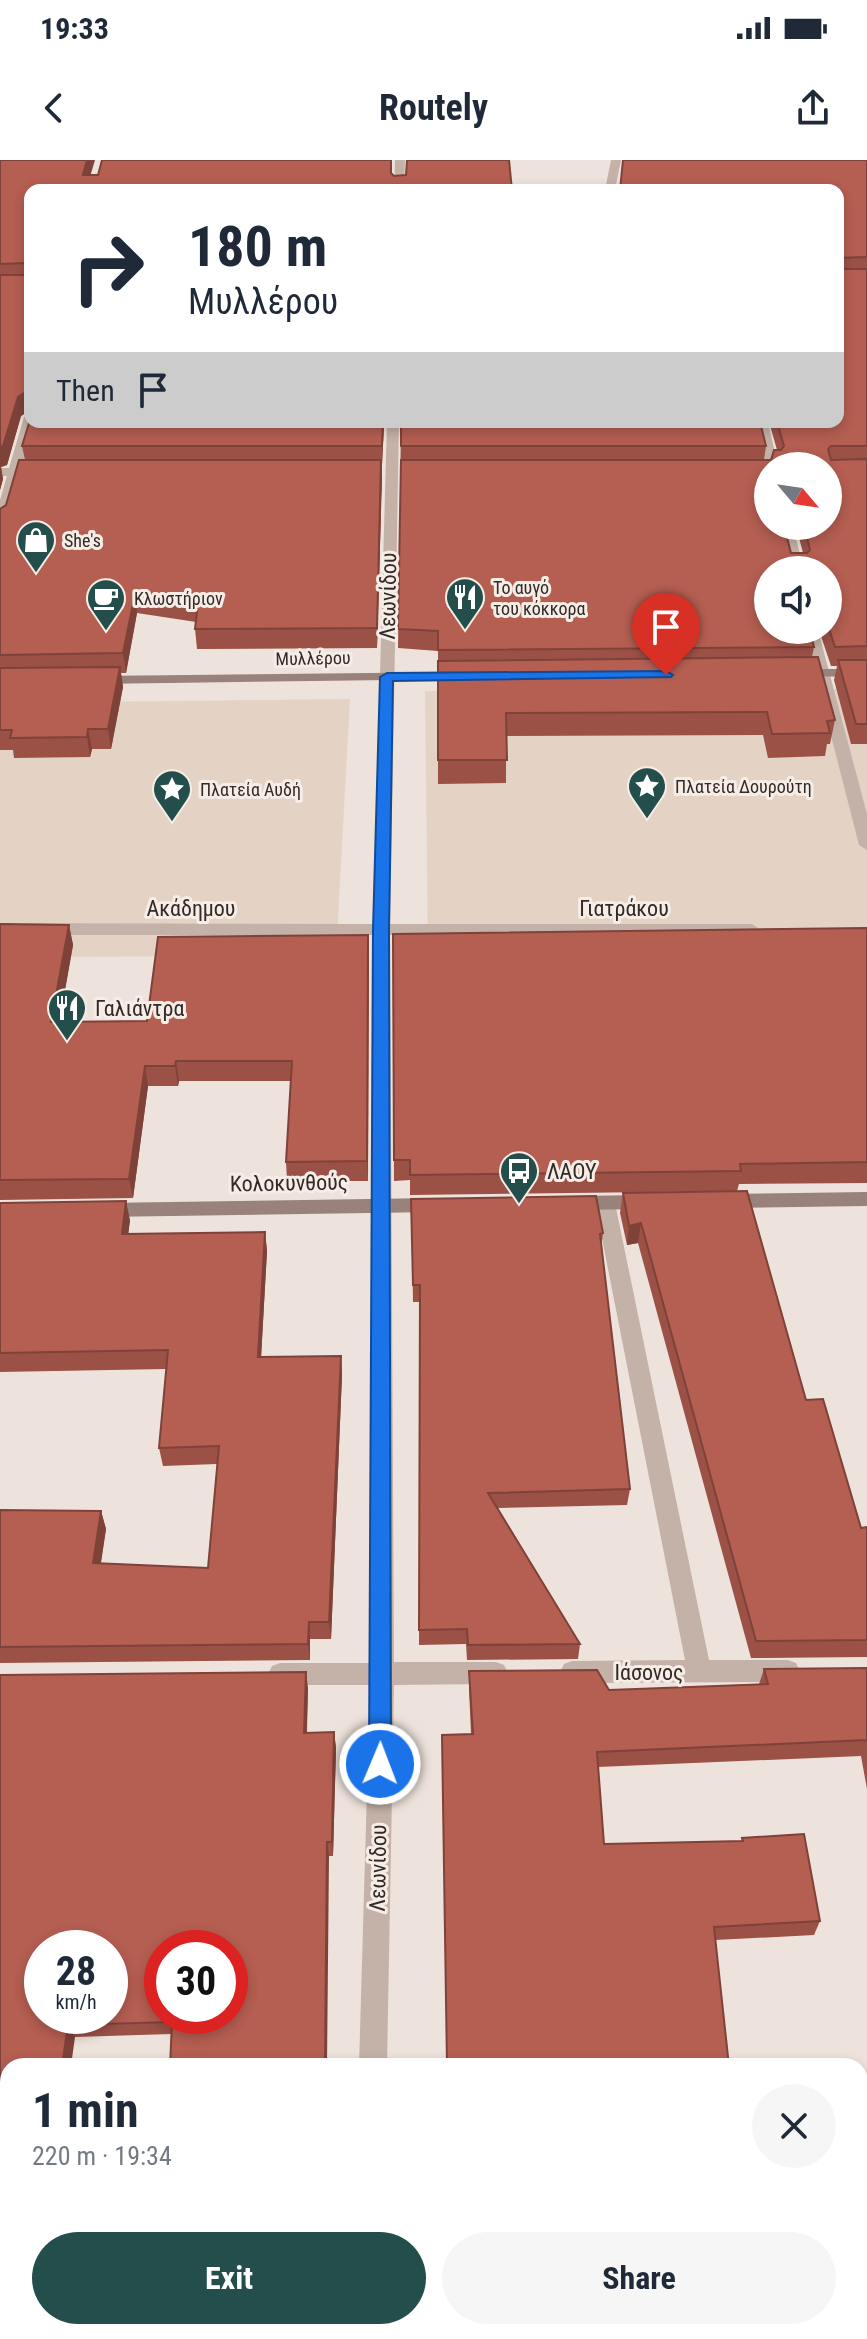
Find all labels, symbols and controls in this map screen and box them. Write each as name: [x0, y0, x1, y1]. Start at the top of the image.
text: 19:33: [40, 11, 109, 46]
icon: back: [32, 86, 76, 130]
icon: share: [791, 86, 835, 130]
text: Routely: [379, 87, 488, 129]
text: 180 m: [188, 214, 327, 280]
icon: right: [56, 216, 160, 320]
text: Μυλλέρου: [188, 281, 338, 323]
icon: arrive: [131, 368, 175, 412]
text: Then: [56, 373, 115, 408]
north arrow: [754, 452, 842, 540]
map controls: [754, 452, 842, 644]
shop icon: She's: [15, 519, 57, 574]
place label: She's: [64, 530, 101, 551]
street label: Λεωνίδου: [375, 552, 401, 640]
button: sound: [754, 556, 842, 644]
restaurant icon: Το αυγό του κόκκορα: [444, 576, 486, 631]
cafe icon: Κλωστήριον: [85, 577, 127, 632]
place label: Το αυγό του κόκκορα: [493, 577, 586, 619]
place label: Κλωστήριον: [134, 588, 223, 609]
pin: [632, 593, 700, 675]
icon: arrive: [644, 605, 688, 649]
street label: Μυλλέρου: [275, 647, 351, 669]
place icon: Πλατεία Δουρούτη: [626, 765, 668, 820]
place icon: Πλατεία Αυδή: [151, 768, 193, 823]
place label: Πλατεία Δουρούτη: [675, 776, 812, 797]
place label: Πλατεία Αυδή: [200, 779, 301, 800]
street label: Ακάδημου: [147, 896, 235, 921]
street label: Γιατράκου: [579, 896, 669, 921]
restaurant icon: Γαλιάντρα: [46, 987, 88, 1042]
place label: Γαλιάντρα: [95, 996, 184, 1021]
bus stop icon: ΛΑΟΥ: [498, 1150, 540, 1205]
place label: ΛΑΟΥ: [547, 1159, 597, 1184]
street label: Κολοκυνθούς: [230, 1169, 348, 1197]
street label: Ιάσονος: [615, 1660, 683, 1685]
position arrow: [338, 1722, 422, 1806]
street label: Λεωνίδου: [365, 1824, 391, 1912]
speed limit sign: 30: [144, 1930, 248, 2034]
text: 28: [56, 1948, 96, 1995]
text: km/h: [55, 1990, 97, 2014]
text: 1 min: [32, 2082, 139, 2139]
button: close: [752, 2084, 836, 2168]
text: 220 m · 19:34: [32, 2141, 172, 2171]
button: Exit: [32, 2232, 426, 2324]
button: Share: [442, 2232, 836, 2324]

